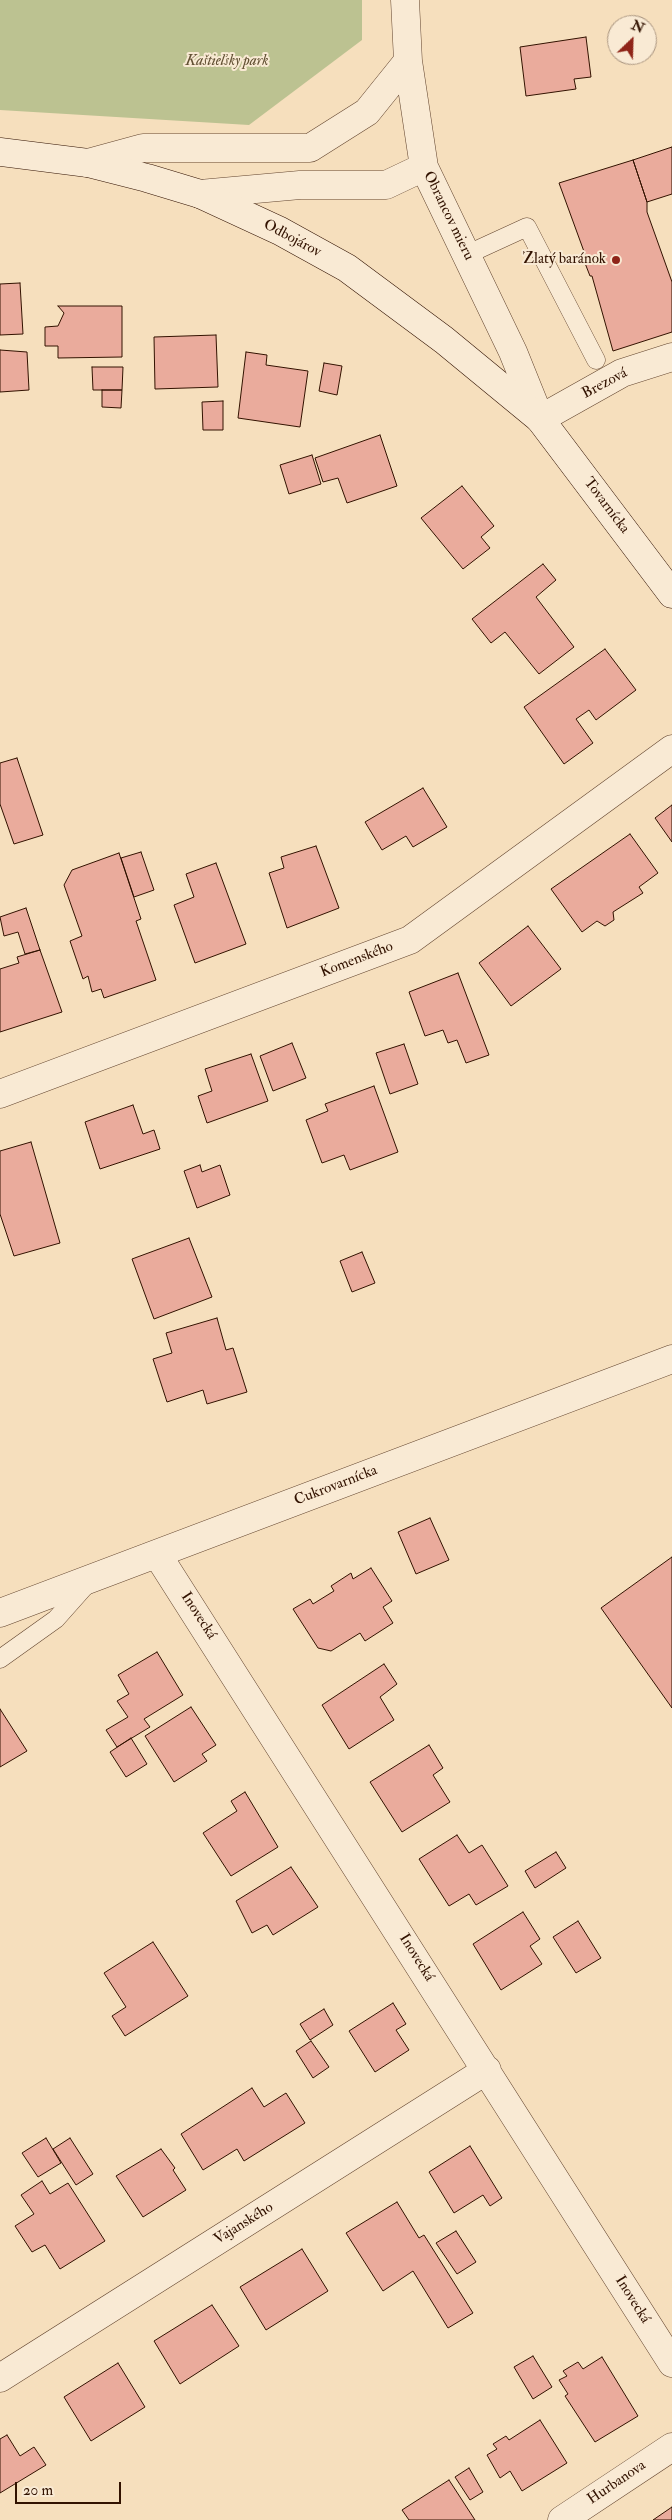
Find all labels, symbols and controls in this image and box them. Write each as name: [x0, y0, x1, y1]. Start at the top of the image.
north arrow: [607, 15, 657, 65]
text: N: [629, 16, 647, 37]
park label: Kaštieľsky park: [185, 53, 269, 71]
street label: Obrancov mieru: [419, 169, 477, 263]
street label: Odbojárov: [260, 216, 324, 262]
place label: Zlatý baránok: [523, 251, 606, 269]
marker: Zlatý baránok: [610, 254, 622, 266]
street label: Brezová: [579, 365, 631, 403]
street label: Tovarnícka: [579, 474, 633, 538]
street label: Komenského: [318, 938, 396, 982]
street label: Cukrovarnícka: [292, 1462, 380, 1510]
street label: Inovecká: [176, 1589, 220, 1643]
street label: Inovecká: [394, 1931, 438, 1985]
street label: Vajanského: [211, 2199, 277, 2249]
street label: Inovecká: [610, 2273, 654, 2327]
street label: Hurbanova: [584, 2457, 650, 2509]
scale bar: [18, 2472, 124, 2504]
text: 20 m: [23, 2481, 53, 2500]

